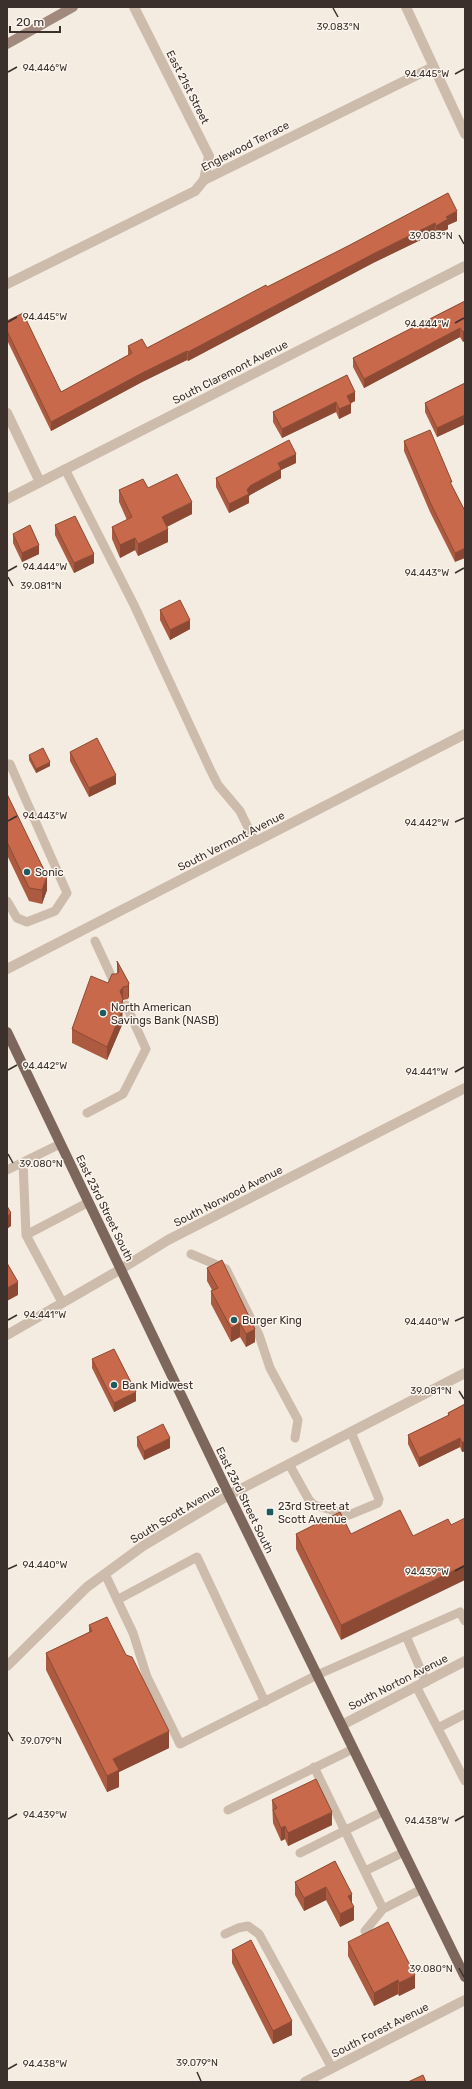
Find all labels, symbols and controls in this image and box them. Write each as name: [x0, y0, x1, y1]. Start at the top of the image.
scale bar: [10, 8, 60, 34]
text: 20 m: [16, 15, 44, 29]
text: 39.083°N: [316, 21, 360, 33]
street label: East 21st Street: [163, 48, 212, 127]
text: 94.446°W: [23, 62, 67, 74]
text: 94.445°W: [405, 68, 449, 80]
street label: Englewood Terrace: [199, 119, 291, 174]
text: 39.083°N: [409, 230, 453, 242]
text: 94.445°W: [23, 311, 67, 323]
text: 94.444°W: [405, 318, 449, 330]
street label: South Claremont Avenue: [170, 338, 290, 407]
text: 94.444°W: [23, 561, 67, 573]
text: 94.443°W: [405, 567, 449, 579]
text: 39.081°N: [20, 580, 62, 592]
street label: South Vermont Avenue: [176, 809, 287, 874]
text: 94.443°W: [23, 810, 67, 822]
text: 94.442°W: [405, 817, 449, 829]
place label: Sonic: [35, 866, 64, 879]
marker: Sonic: [22, 867, 32, 877]
place label: North American Savings Bank (NASB): [111, 1001, 219, 1027]
marker: North American Savings Bank (NASB): [98, 1008, 108, 1018]
text: 94.442°W: [23, 1060, 67, 1072]
text: 94.441°W: [406, 1066, 448, 1078]
street label: East 23rd Street South: [73, 1153, 136, 1264]
text: 39.080°N: [19, 1158, 63, 1170]
street label: South Norwood Avenue: [172, 1163, 285, 1230]
text: 94.441°W: [24, 1309, 66, 1321]
place label: Burger King: [242, 1314, 302, 1327]
marker: Burger King: [229, 1315, 239, 1325]
text: 94.440°W: [405, 1316, 449, 1328]
place label: Bank Midwest: [122, 1379, 194, 1392]
marker: Bank Midwest: [109, 1380, 119, 1390]
text: 39.081°N: [410, 1385, 452, 1397]
street label: East 23rd Street South: [213, 1445, 276, 1556]
street label: South Scott Avenue: [128, 1483, 222, 1546]
place label: 23rd Street at Scott Avenue: [278, 1500, 350, 1526]
marker: 23rd Street at Scott Avenue: [265, 1507, 275, 1517]
text: 94.440°W: [23, 1559, 67, 1571]
text: 94.439°W: [405, 1566, 449, 1578]
street label: South Norton Avenue: [346, 1652, 450, 1713]
text: 39.079°N: [20, 1735, 62, 1747]
text: 94.439°W: [23, 1809, 67, 1821]
text: 94.438°W: [405, 1815, 449, 1827]
text: 39.080°N: [409, 1963, 453, 1975]
street label: South Forest Avenue: [330, 2000, 431, 2061]
text: 39.079°N: [176, 2057, 218, 2069]
text: 94.438°W: [23, 2058, 67, 2070]

